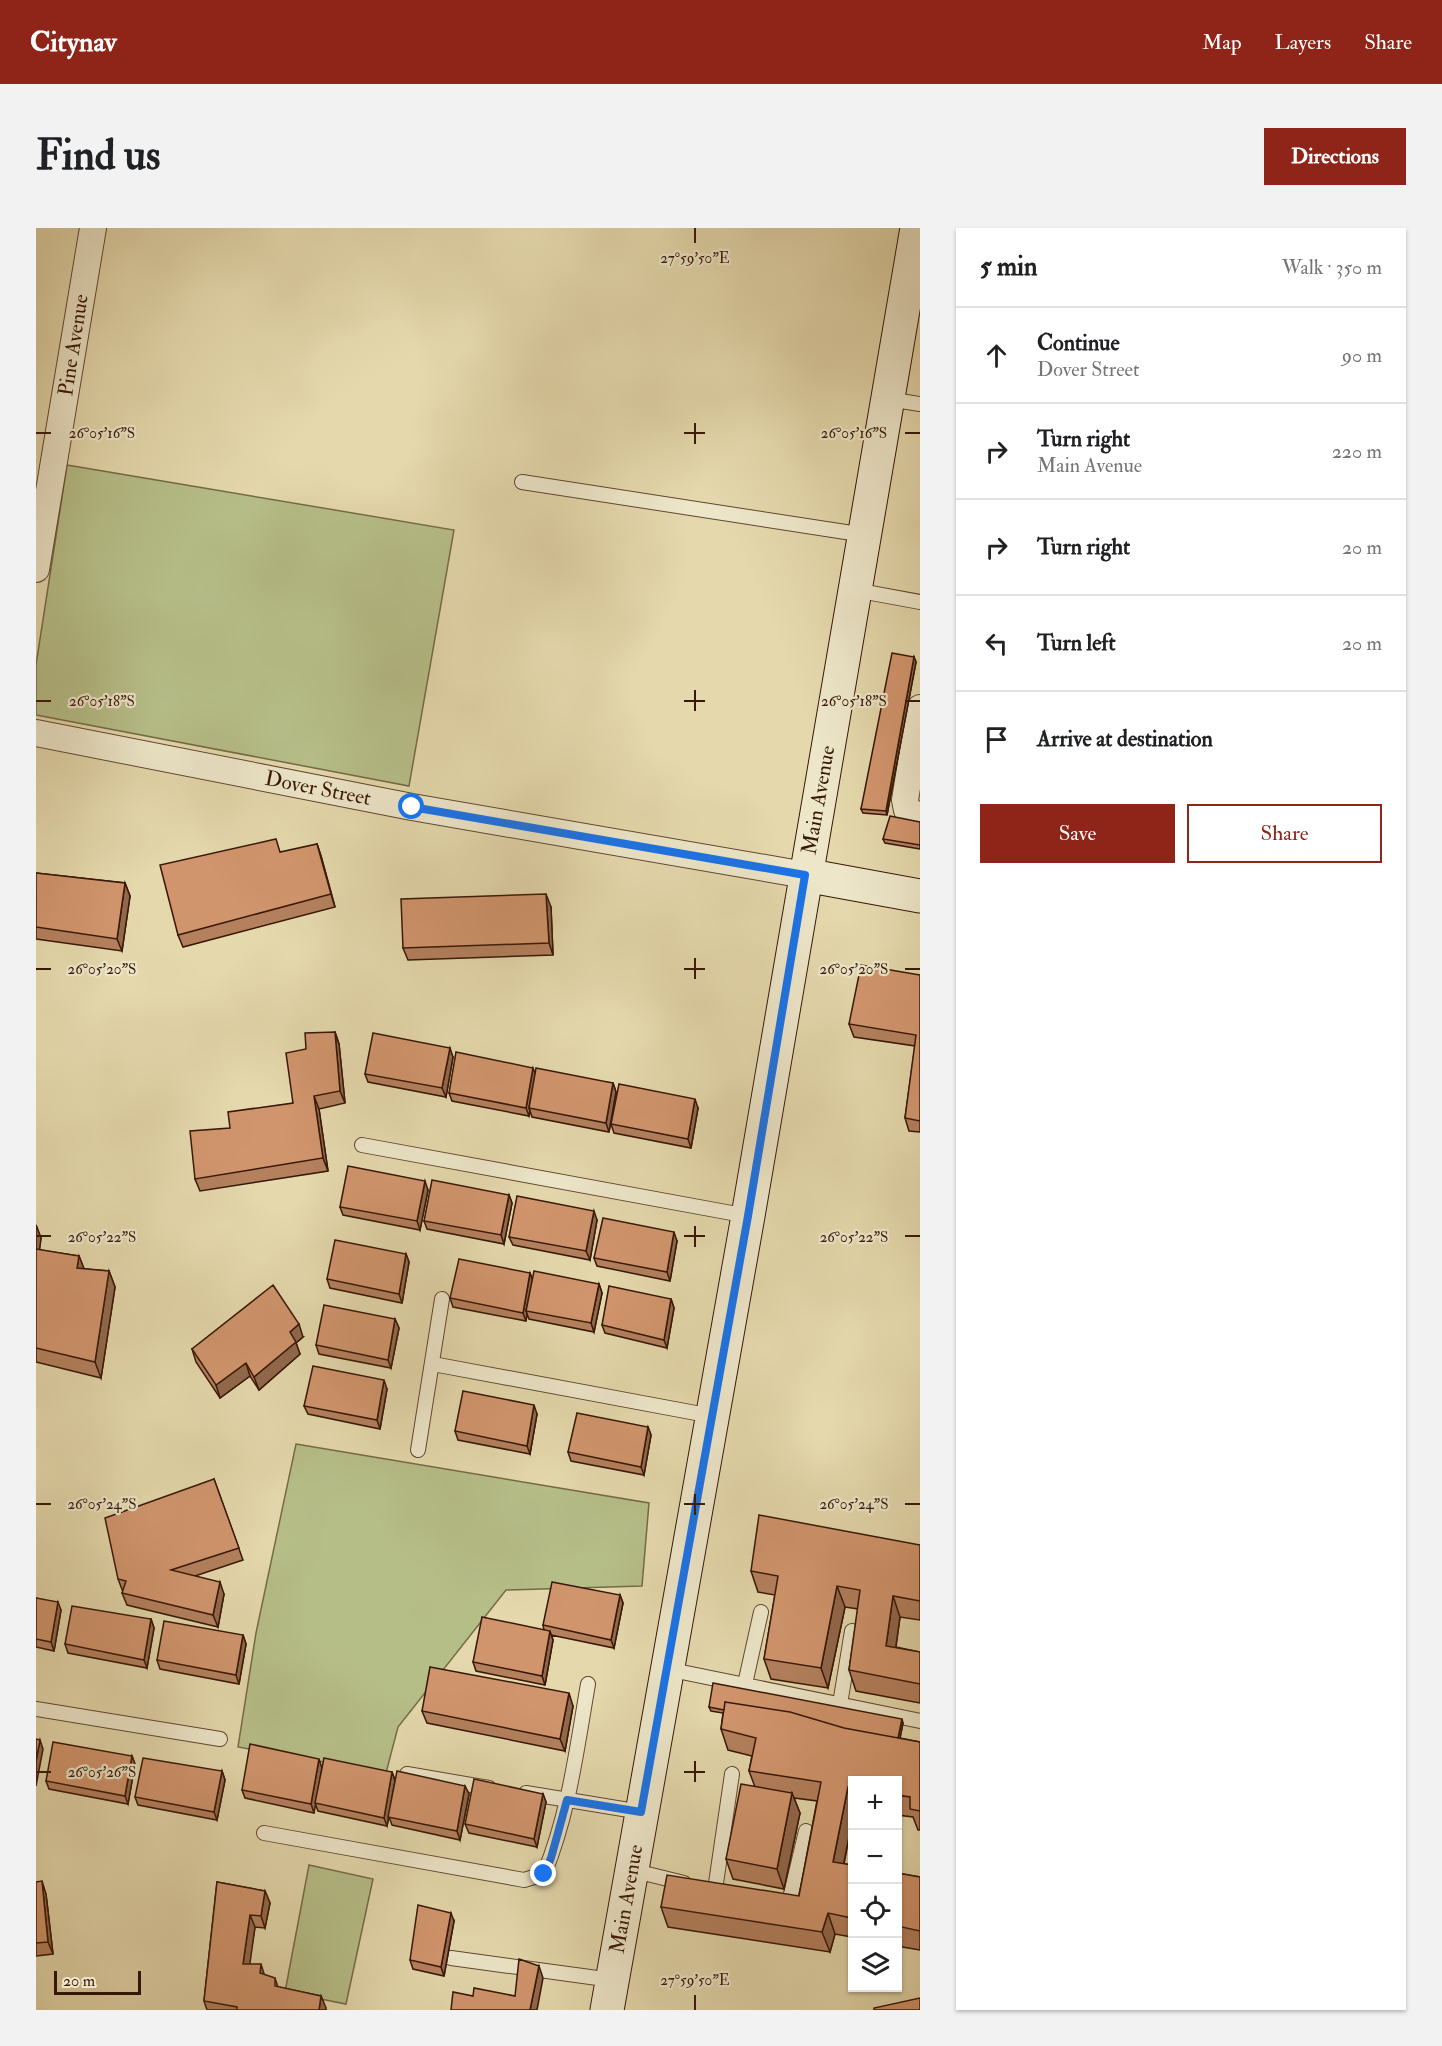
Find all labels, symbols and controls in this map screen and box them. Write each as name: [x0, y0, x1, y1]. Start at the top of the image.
text: Citynav: [30, 25, 117, 60]
text: Map: [1202, 29, 1242, 56]
text: Layers: [1275, 29, 1331, 56]
text: Share: [1364, 29, 1412, 56]
button: Directions: [1264, 128, 1406, 185]
text: Find us: [36, 130, 160, 182]
text: 27°59'50"E: [660, 249, 730, 268]
text: 5 min: [980, 251, 1037, 283]
text: Walk · 350 m: [1282, 255, 1382, 280]
street label: Pine Avenue: [52, 292, 95, 398]
text: Continue: [1037, 329, 1120, 357]
icon: ahead: [980, 339, 1013, 372]
text: 90 m: [1342, 343, 1382, 368]
text: Dover Street: [1037, 357, 1139, 382]
text: 26°05'16"S: [69, 424, 135, 443]
text: 26°05'16"S: [821, 424, 887, 443]
text: Turn right: [1037, 425, 1130, 453]
icon: right: [980, 435, 1013, 468]
text: 220 m: [1332, 439, 1382, 464]
text: Main Avenue: [1037, 453, 1142, 478]
icon: right: [980, 531, 1013, 564]
text: Turn right: [1037, 533, 1130, 561]
text: 20 m: [1342, 535, 1382, 560]
icon: left: [980, 627, 1013, 660]
text: Turn left: [1037, 629, 1116, 657]
text: 20 m: [1342, 631, 1382, 656]
text: 26°05'18"S: [69, 692, 135, 711]
text: 26°05'18"S: [821, 692, 887, 711]
icon: arrive: [980, 723, 1013, 756]
text: Arrive at destination: [1037, 725, 1213, 753]
street label: Main Avenue: [796, 743, 841, 857]
street label: Dover Street: [263, 765, 373, 812]
route start: [398, 793, 424, 819]
button: Save: [980, 804, 1175, 863]
button: Share: [1187, 804, 1382, 863]
text: 26°05'20"S: [68, 960, 136, 979]
text: 26°05'20"S: [820, 960, 888, 979]
text: 26°05'22"S: [68, 1228, 136, 1247]
text: 26°05'22"S: [820, 1228, 888, 1247]
text: 26°05'24"S: [67, 1495, 137, 1514]
text: 26°05'24"S: [819, 1495, 889, 1514]
text: 26°05'26"S: [68, 1763, 136, 1782]
map controls: [848, 1776, 902, 1992]
button: +: [848, 1776, 902, 1830]
button: −: [848, 1830, 902, 1884]
street label: Main Avenue: [604, 1842, 649, 1956]
route end: [530, 1860, 556, 1886]
button: locate: [848, 1884, 902, 1938]
button: layers: [848, 1938, 902, 1992]
scale bar: [54, 1968, 141, 1996]
text: 20 m: [63, 1971, 95, 1991]
text: 27°59'50"E: [660, 1971, 730, 1990]

